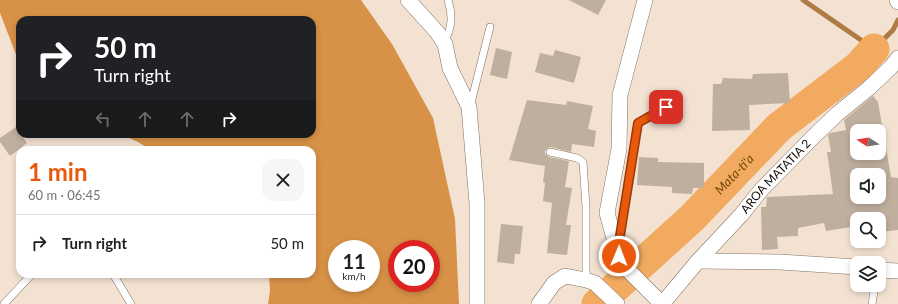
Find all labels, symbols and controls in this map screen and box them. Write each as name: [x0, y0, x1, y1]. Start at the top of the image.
text: 50 m: [94, 30, 157, 64]
icon: right: [28, 32, 80, 84]
text: Turn right: [94, 64, 171, 86]
pin: [649, 90, 683, 124]
icon: arrive: [655, 96, 677, 118]
icon: left: [92, 108, 114, 130]
icon: ahead: [134, 108, 156, 130]
icon: ahead: [176, 108, 198, 130]
icon: right: [218, 108, 240, 130]
north arrow: [850, 124, 886, 160]
map controls: [850, 124, 886, 292]
street label: AROA MATATIA 2: [737, 136, 814, 216]
water label: Mata-ti'a: [711, 150, 757, 197]
text: 1 min: [28, 157, 88, 186]
button: close: [262, 159, 304, 201]
button: sound: [850, 168, 886, 204]
text: 60 m · 06:45: [28, 187, 101, 203]
button: search: [850, 212, 886, 248]
icon: right: [28, 232, 50, 254]
text: Turn right: [62, 234, 127, 252]
text: 50 m: [270, 234, 304, 252]
position arrow: [598, 235, 640, 277]
speed limit sign: 20: [388, 240, 440, 292]
text: 11: [342, 249, 366, 273]
button: layers: [850, 256, 886, 292]
text: km/h: [342, 270, 366, 282]

